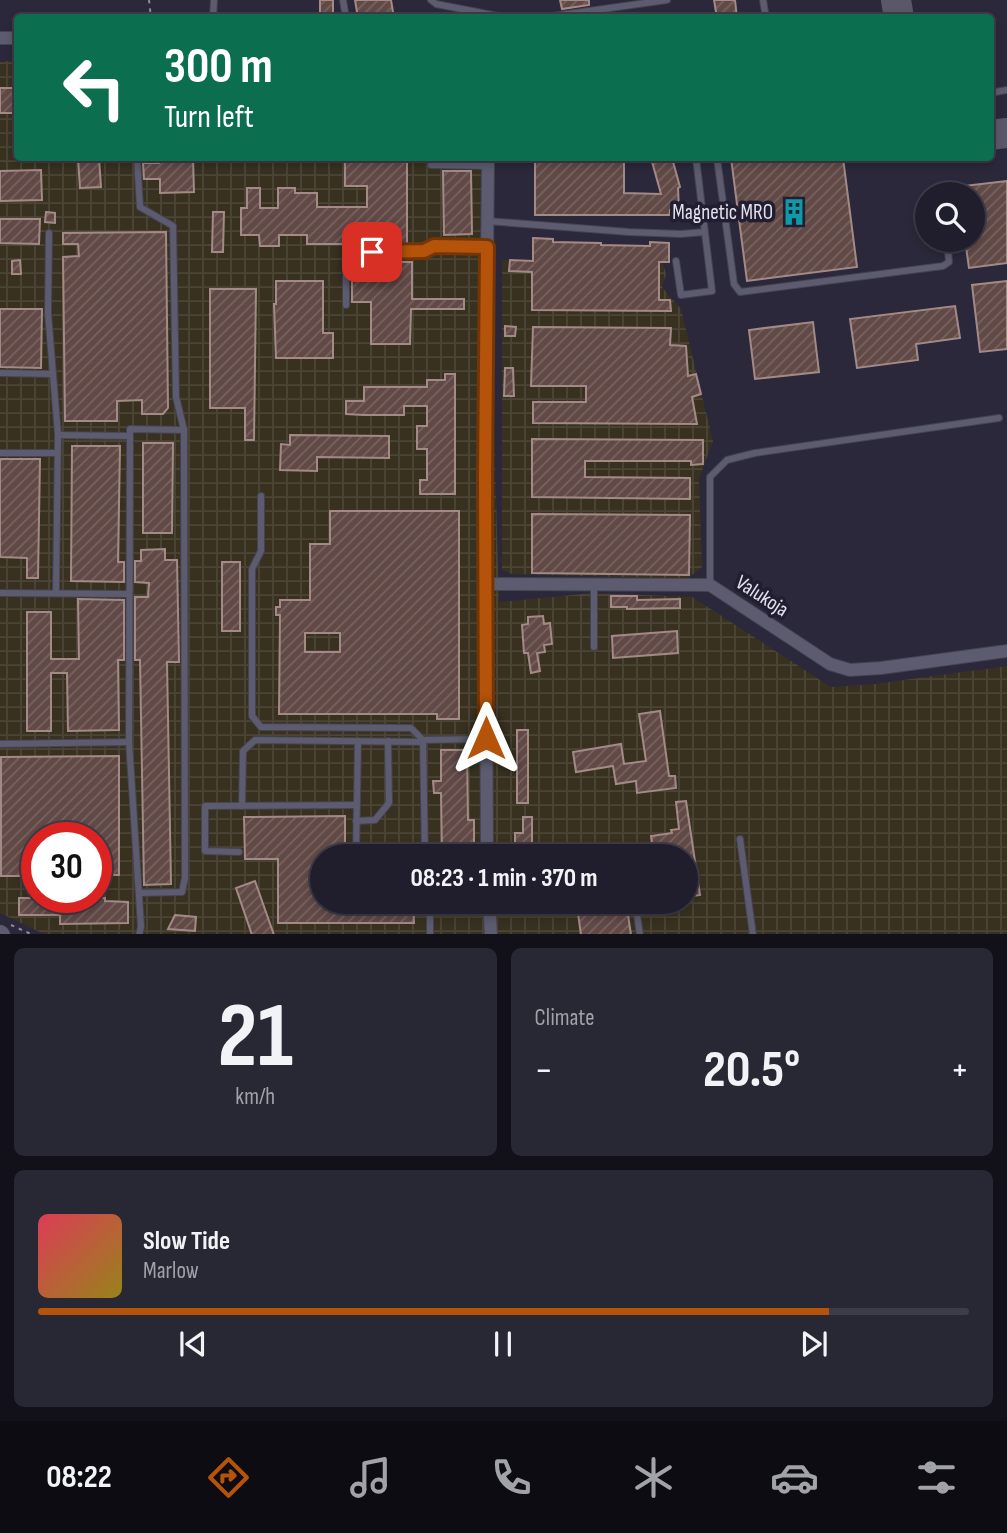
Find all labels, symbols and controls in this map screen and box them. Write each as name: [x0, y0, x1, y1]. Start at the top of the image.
text: 300 m: [164, 38, 273, 97]
icon: left: [49, 42, 140, 133]
text: Turn left: [164, 98, 254, 137]
map controls: [915, 182, 985, 252]
button: search: [915, 182, 985, 252]
building icon: Magnetic MRO: [779, 197, 809, 227]
place label: Magnetic MRO: [672, 200, 773, 225]
pin: [342, 222, 402, 282]
icon: arrive: [353, 233, 391, 271]
street label: Valukoja: [731, 570, 793, 622]
position arrow: [449, 701, 523, 775]
speed limit sign: 30: [21, 822, 112, 913]
text: 08:23 · 1 min · 370 m: [410, 863, 598, 894]
text: 21: [217, 983, 293, 1092]
text: Climate: [535, 1004, 594, 1032]
text: 20.5°: [703, 1039, 800, 1102]
text: −: [535, 1048, 553, 1093]
text: +: [950, 1048, 969, 1093]
text: km/h: [235, 1083, 275, 1111]
text: Slow Tide: [143, 1226, 230, 1257]
text: Marlow: [143, 1257, 199, 1285]
icon: previous: [174, 1325, 212, 1363]
icon: pause: [484, 1325, 522, 1363]
icon: next: [795, 1325, 833, 1363]
icon: directions: [204, 1453, 253, 1502]
icon: music: [346, 1453, 395, 1502]
icon: phone: [487, 1453, 536, 1502]
icon: climate: [629, 1453, 678, 1502]
icon: car: [770, 1453, 819, 1502]
icon: filters: [912, 1453, 961, 1502]
text: 08:22: [46, 1458, 112, 1497]

